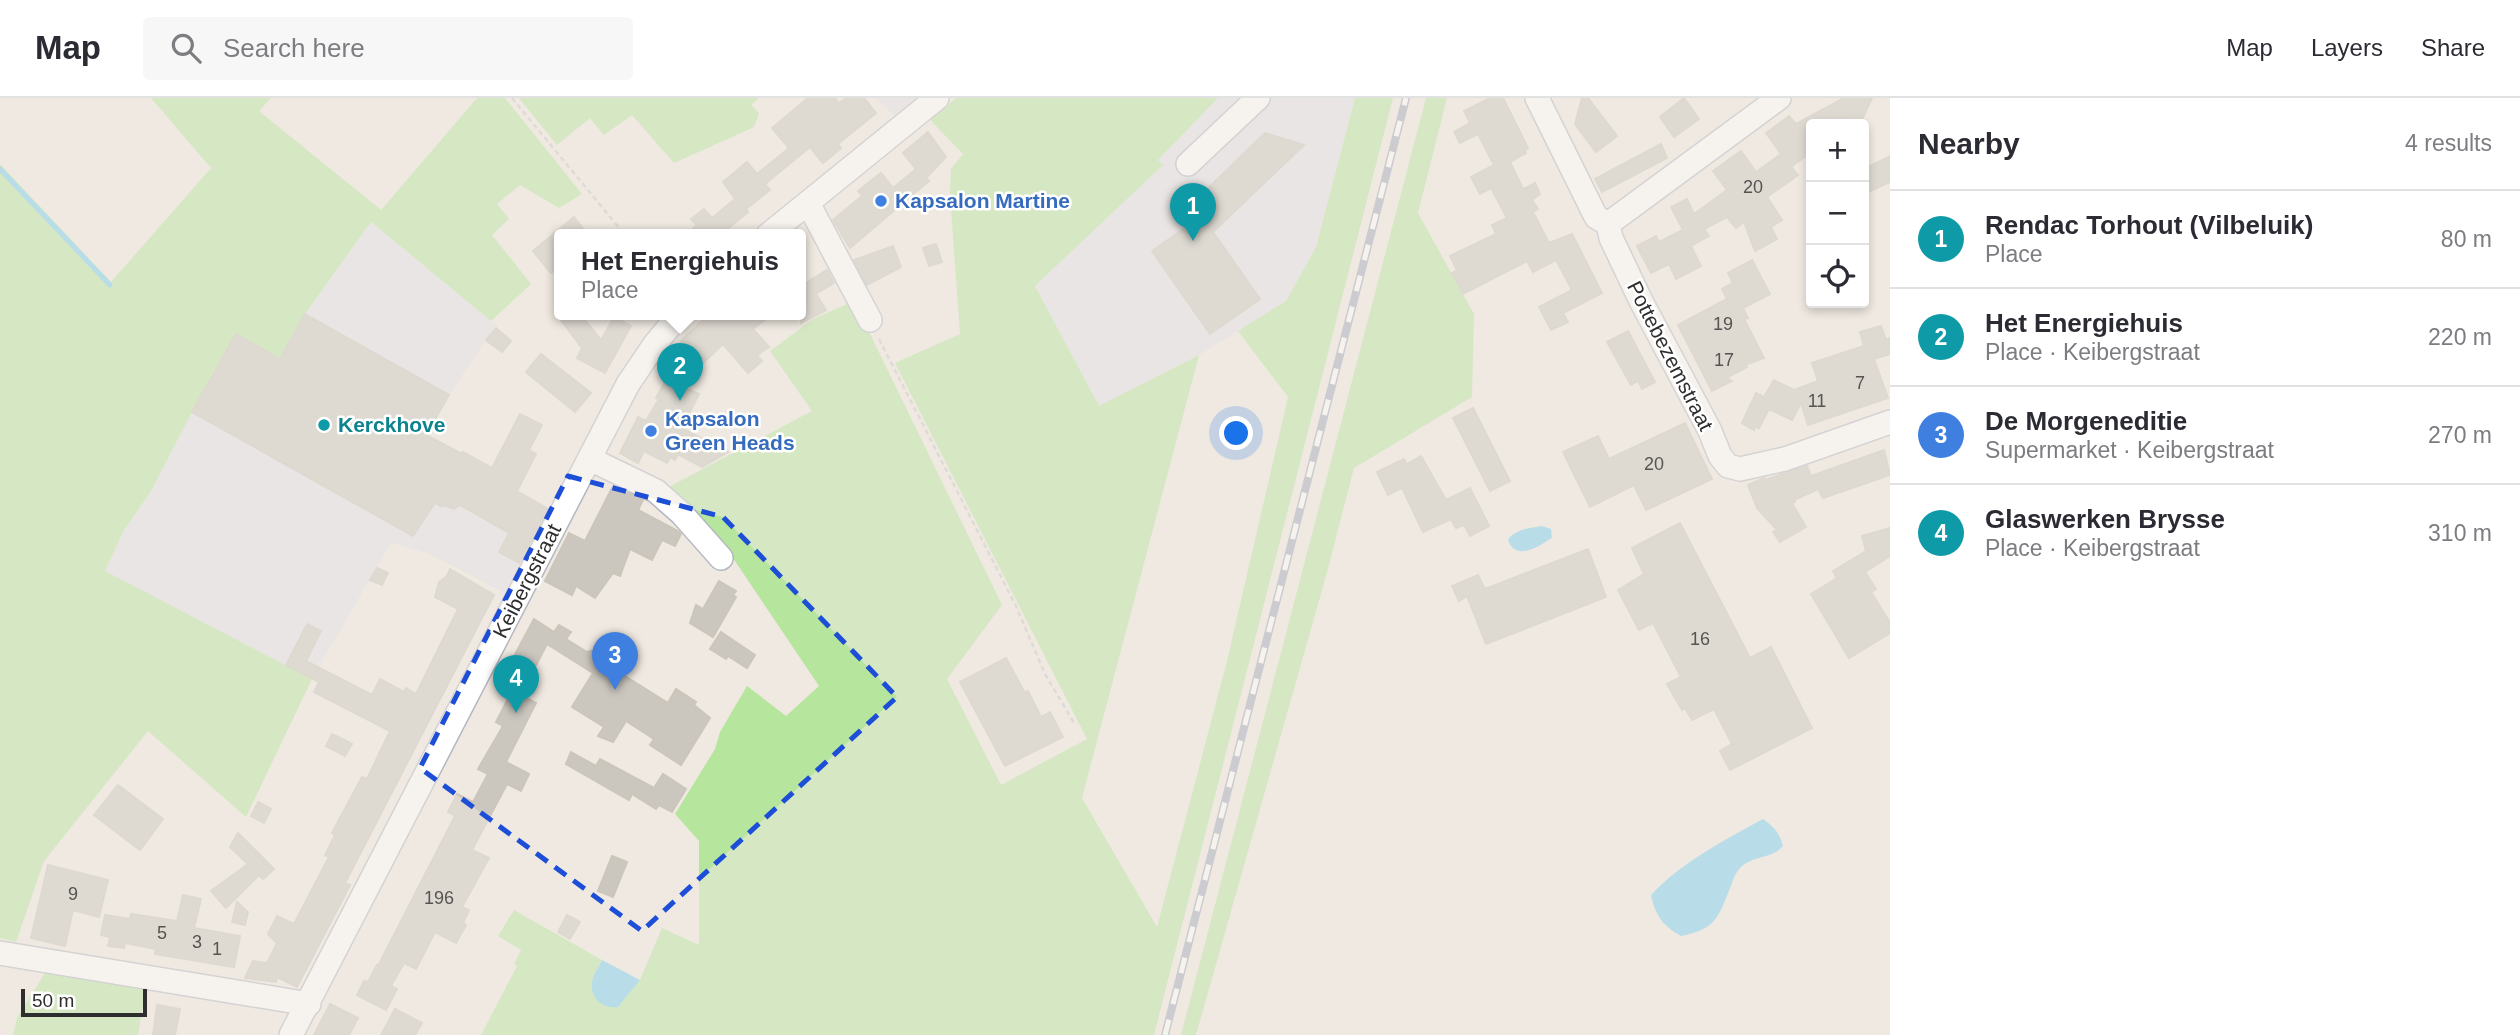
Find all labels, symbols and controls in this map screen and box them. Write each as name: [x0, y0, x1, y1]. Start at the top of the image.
search box: [143, 17, 633, 80]
text: Map: [35, 29, 101, 66]
icon: search: [167, 29, 205, 67]
text: Search here: [223, 33, 365, 63]
text: Map: [2226, 34, 2273, 61]
text: Layers: [2311, 34, 2383, 61]
text: Share: [2421, 34, 2485, 61]
map controls: [1806, 119, 1869, 308]
button: +: [1806, 119, 1869, 182]
text: Nearby: [1918, 127, 2020, 160]
text: 4 results: [2405, 130, 2492, 156]
house number: 20: [1743, 177, 1763, 197]
button: −: [1806, 182, 1869, 245]
pin: 1: [1170, 183, 1216, 241]
place label: Kapsalon Martine: [895, 189, 1070, 212]
marker: Kapsalon Martine: [873, 193, 889, 209]
text: Rendac Torhout (Vilbeluik): [1985, 210, 2313, 240]
text: 1: [1935, 226, 1947, 252]
text: 80 m: [2441, 226, 2492, 252]
popup: [554, 229, 806, 320]
text: Place: [1985, 241, 2043, 267]
button: locate: [1806, 245, 1869, 308]
text: Het Energiehuis: [581, 246, 779, 276]
text: Place: [581, 277, 639, 303]
street label: Pottebezemstraat: [1623, 277, 1718, 434]
text: Het Energiehuis: [1985, 308, 2183, 338]
house number: 19: [1713, 314, 1733, 334]
text: 2: [1935, 324, 1947, 350]
text: 220 m: [2428, 324, 2492, 350]
text: Place · Keibergstraat: [1985, 339, 2200, 365]
pin: 2: [657, 343, 703, 401]
house number: 17: [1714, 350, 1734, 370]
house number: 7: [1855, 373, 1865, 393]
house number: 11: [1808, 391, 1826, 411]
text: De Morgeneditie: [1985, 406, 2187, 436]
place label: Kapsalon Green Heads: [665, 407, 795, 454]
place label: Kerckhove: [338, 413, 445, 436]
your location: [1219, 416, 1253, 450]
marker: Kerckhove: [316, 417, 332, 433]
text: 3: [1935, 422, 1947, 448]
text: 270 m: [2428, 422, 2492, 448]
marker: Kapsalon Green Heads: [643, 423, 659, 439]
text: Supermarket · Keibergstraat: [1985, 437, 2274, 463]
house number: 20: [1644, 454, 1664, 474]
text: Glaswerken Brysse: [1985, 504, 2225, 534]
street label: Keibergstraat: [488, 520, 565, 642]
text: 4: [1935, 520, 1947, 546]
text: 310 m: [2428, 520, 2492, 546]
text: Place · Keibergstraat: [1985, 535, 2200, 561]
house number: 16: [1690, 629, 1710, 649]
pin: 3: [592, 632, 638, 690]
pin: 4: [493, 655, 539, 713]
house number: 9: [68, 884, 78, 904]
house number: 196: [424, 888, 454, 908]
house number: 5: [157, 923, 167, 943]
house number: 3: [192, 932, 202, 952]
house number: 1: [212, 939, 222, 959]
scale bar: [21, 986, 147, 1018]
text: 50 m: [32, 990, 74, 1011]

